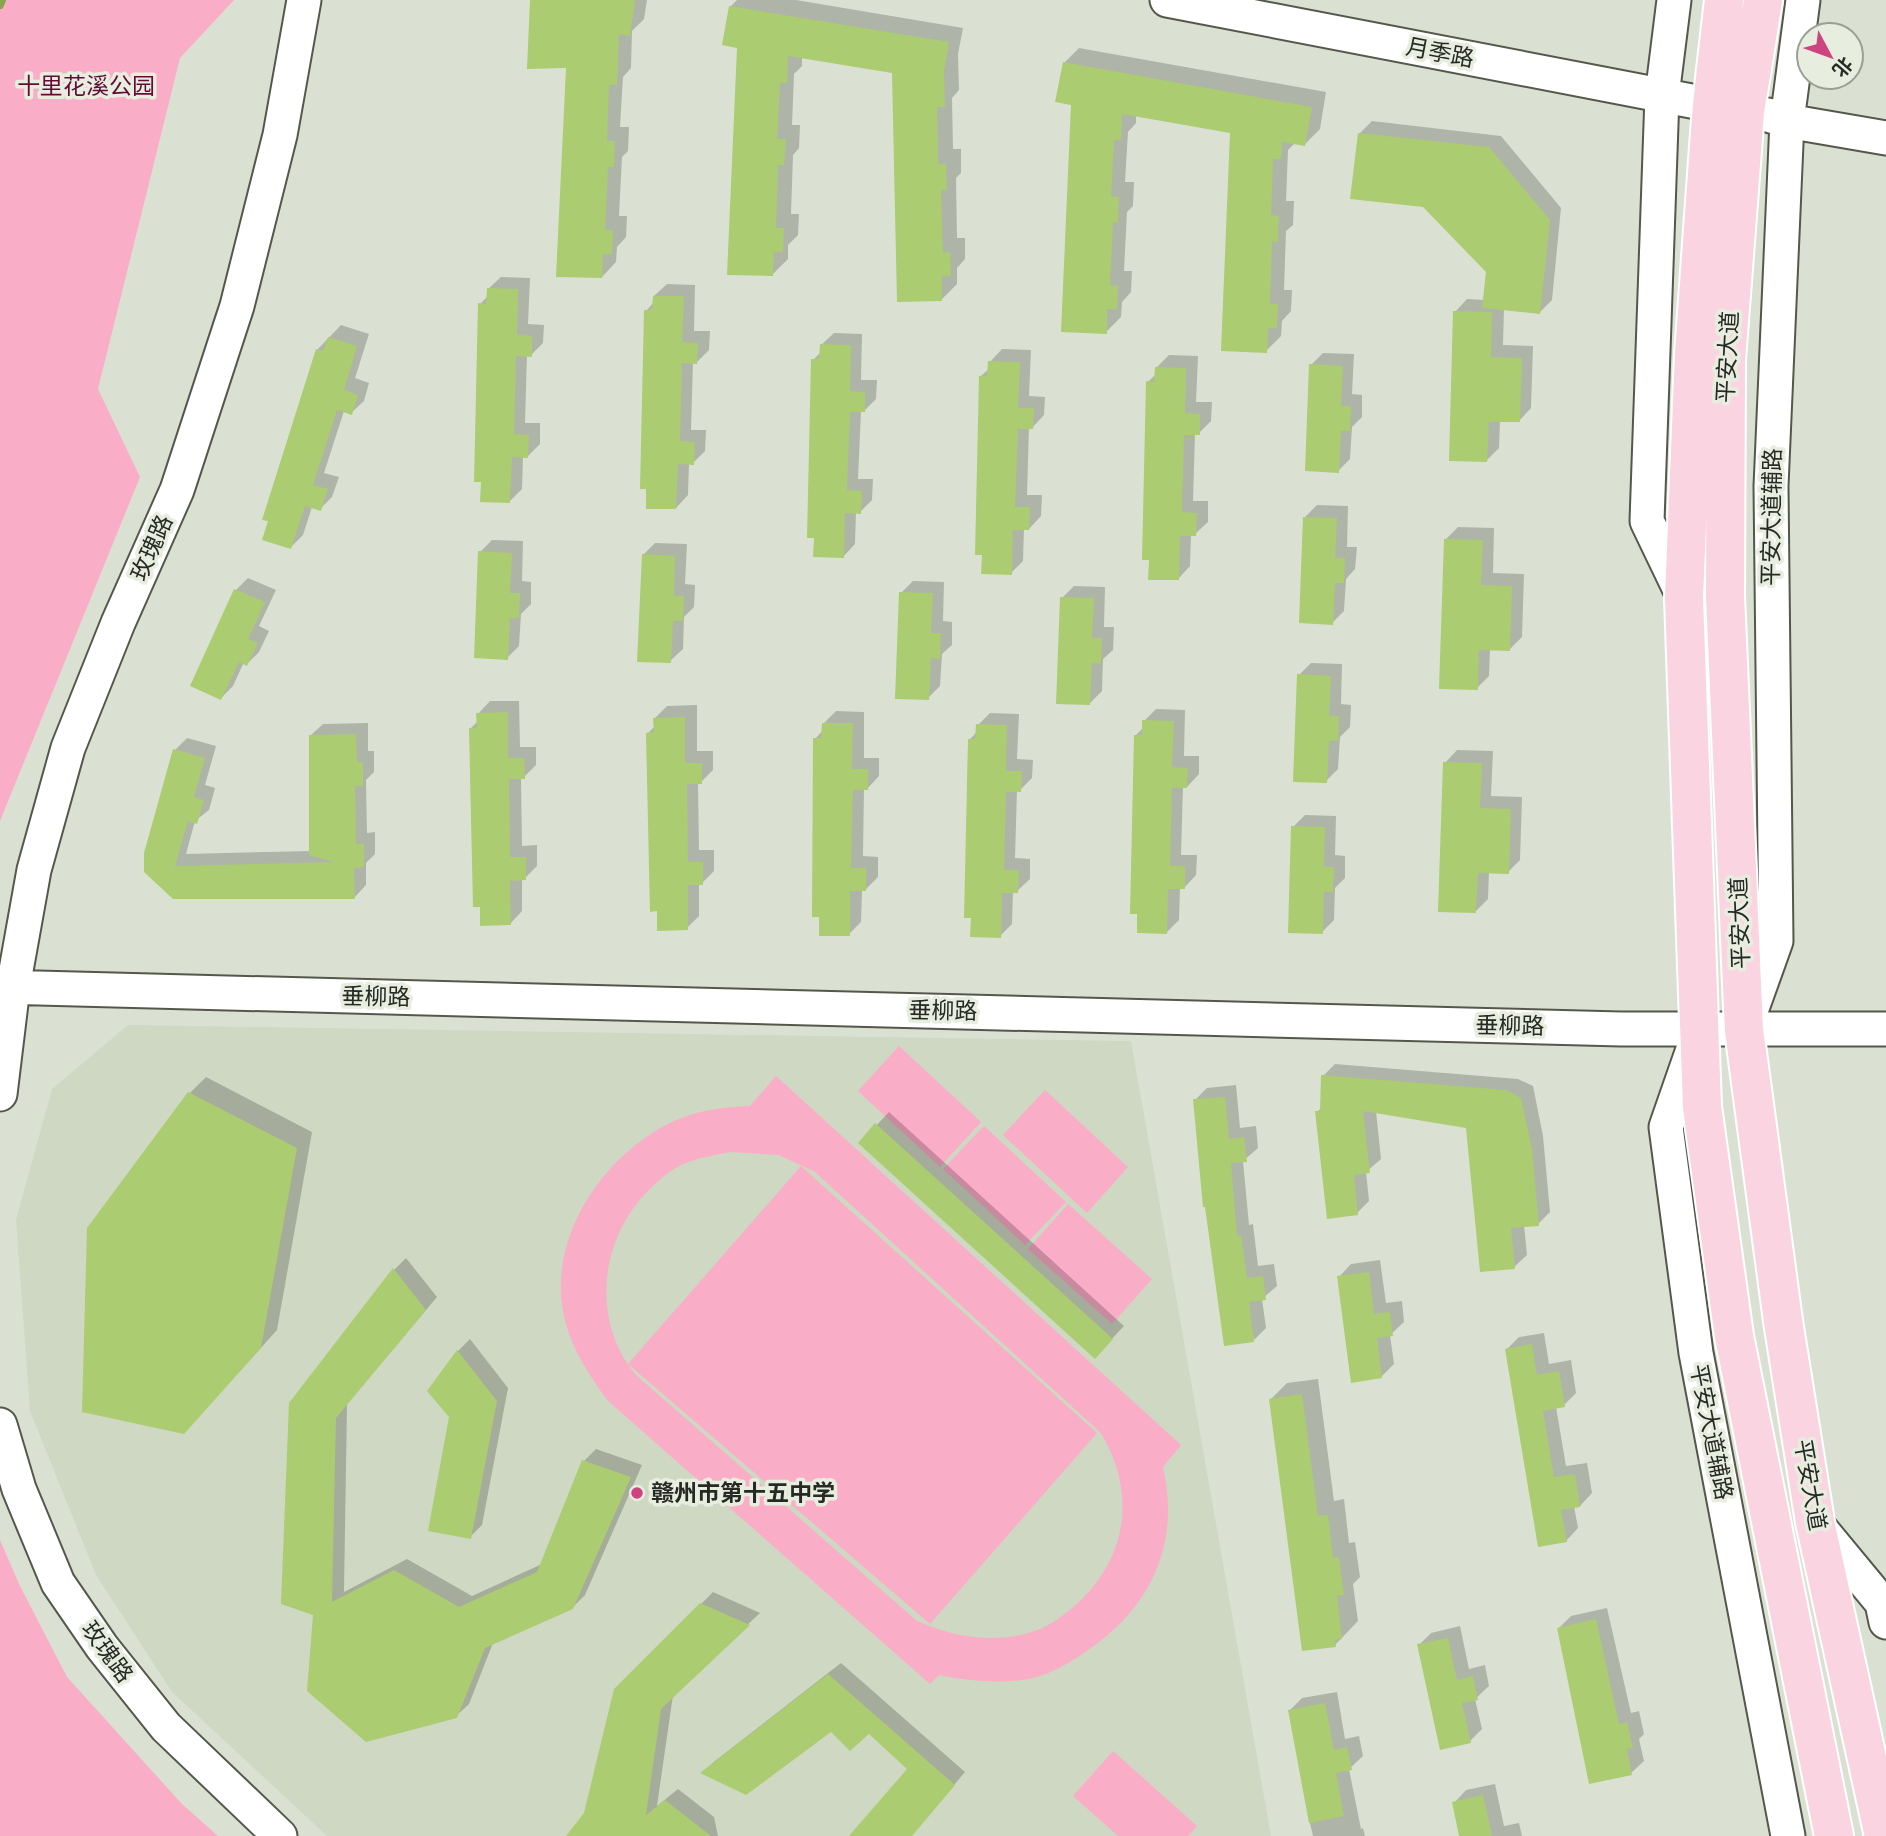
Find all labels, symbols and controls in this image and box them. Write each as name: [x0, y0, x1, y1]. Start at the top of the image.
north arrow: [1795, 21, 1865, 91]
street label: 月季路: [1404, 33, 1476, 73]
text: 北: [1828, 52, 1857, 82]
park label: 十里花溪公园: [17, 73, 155, 100]
street label: 平安大道: [1712, 310, 1744, 404]
street label: 平安大道辅路: [1757, 448, 1787, 586]
street label: 玫瑰路: [126, 511, 178, 585]
street label: 平安大道: [1725, 877, 1755, 969]
street label: 垂柳路: [341, 983, 411, 1011]
street label: 垂柳路: [908, 997, 978, 1025]
street label: 垂柳路: [1475, 1012, 1545, 1040]
street label: 平安大道辅路: [1685, 1362, 1737, 1502]
street label: 平安大道: [1789, 1437, 1831, 1533]
place label: 赣州市第十五中学: [651, 1480, 835, 1507]
marker: 赣州市第十五中学: [629, 1485, 645, 1501]
street label: 玫瑰路: [76, 1616, 138, 1688]

